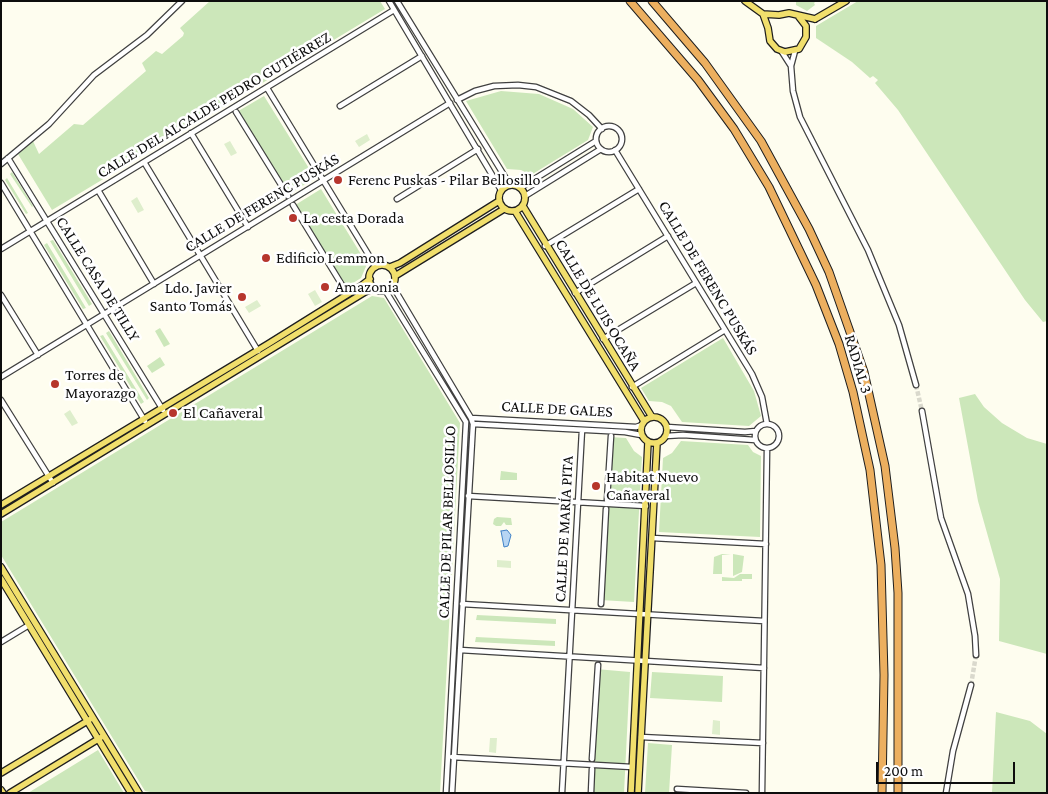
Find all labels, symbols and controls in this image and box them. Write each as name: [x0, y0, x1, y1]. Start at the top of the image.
street label: CALLE DEL ALCALDE PEDRO GUTIÉRREZ: [94, 27, 334, 183]
street label: CALLE DE FERENC PUSKÁS: [181, 149, 343, 257]
place label: Ferenc Puskas - Pilar Bellosillo: [348, 170, 540, 190]
marker: Ferenc Puskas - Pilar Bellosillo: [332, 174, 344, 186]
street label: CALLE DE FERENC PUSKÁS: [654, 197, 762, 359]
place label: La cesta Dorada: [303, 208, 404, 228]
marker: La cesta Dorada: [287, 212, 299, 224]
street label: CALLE CASA DE TILLY: [52, 213, 144, 345]
street label: CALLE DE LUIS OCAÑA: [551, 235, 645, 375]
place label: Edificio Lemmon: [276, 248, 385, 268]
marker: Edificio Lemmon: [260, 252, 272, 264]
place label: Amazonia: [335, 277, 399, 297]
place label: Ldo. Javier Santo Tomás: [150, 278, 232, 316]
marker: Amazonia: [319, 281, 331, 293]
marker: Ldo. Javier Santo Tomás: [236, 291, 248, 303]
street label: RADIAL 3: [840, 332, 876, 396]
place label: Torres de Mayorazgo: [65, 365, 136, 403]
marker: Torres de Mayorazgo: [49, 378, 61, 390]
street label: CALLE DE GALES: [501, 396, 613, 422]
place label: El Cañaveral: [183, 403, 263, 423]
marker: El Cañaveral: [167, 407, 179, 419]
street label: CALLE DE PILAR BELLOSILLO: [434, 425, 460, 619]
street label: CALLE DE MARÍA PITA: [551, 455, 577, 603]
place label: Habitat Nuevo Cañaveral: [606, 467, 698, 505]
marker: Habitat Nuevo Cañaveral: [590, 480, 602, 492]
scale bar: [878, 752, 1017, 784]
text: 200 m: [884, 763, 923, 779]

